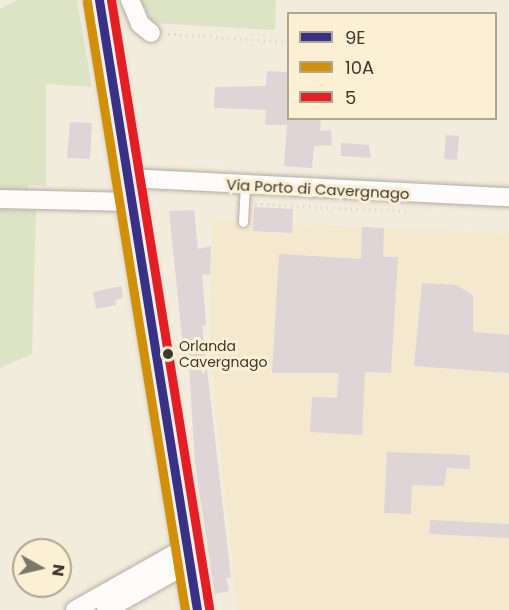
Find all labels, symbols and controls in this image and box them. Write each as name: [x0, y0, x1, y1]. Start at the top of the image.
legend: [287, 12, 497, 120]
text: 9E: [345, 25, 366, 50]
text: 10A: [345, 55, 374, 80]
text: 5: [345, 85, 356, 110]
street label: Via Porto di Cavergnago: [226, 175, 410, 203]
place label: Orlanda Cavergnago: [179, 338, 267, 370]
marker: Orlanda Cavergnago: [162, 348, 174, 360]
north arrow: [12, 538, 72, 598]
text: N: [46, 563, 71, 578]

